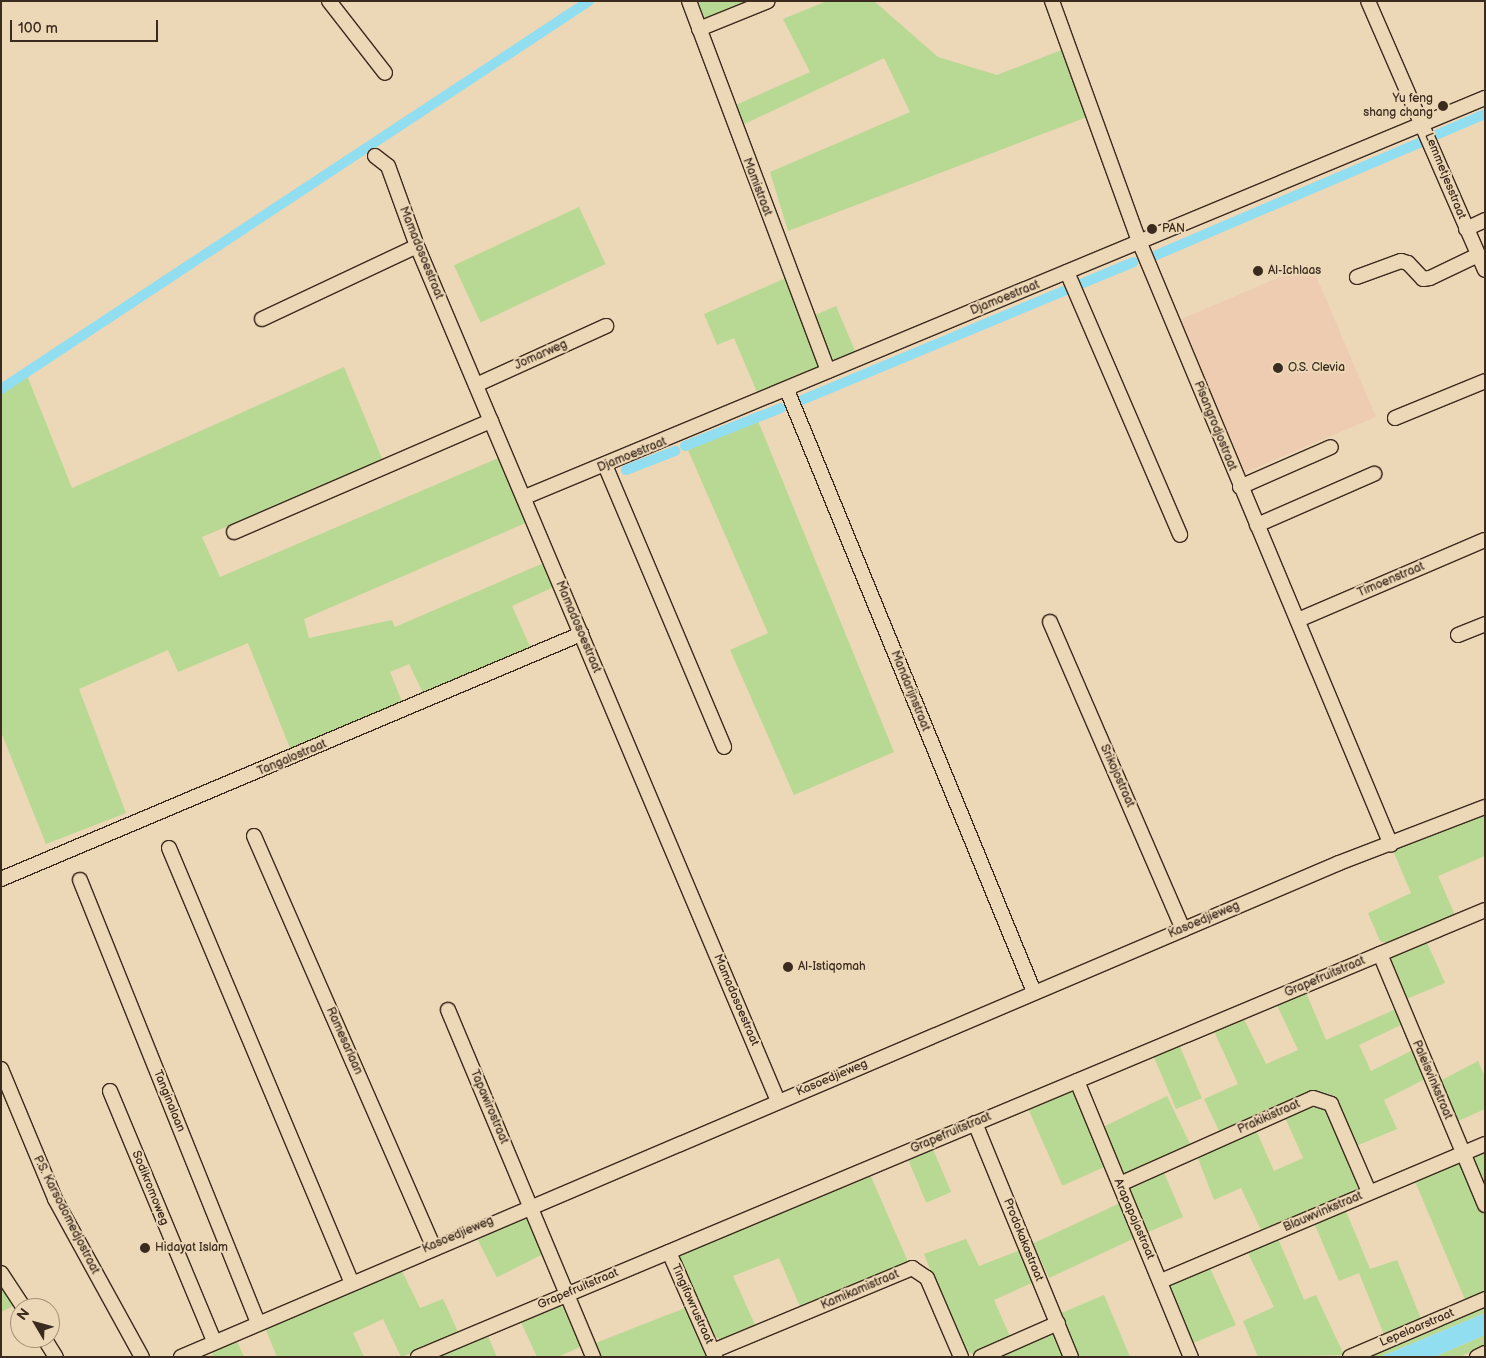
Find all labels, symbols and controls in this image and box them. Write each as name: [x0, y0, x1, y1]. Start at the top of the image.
scale bar: [12, 10, 160, 42]
text: 100 m: [18, 19, 58, 38]
place label: Yu feng shang chang: [1363, 92, 1433, 120]
marker: Yu feng shang chang: [1437, 100, 1449, 112]
street label: Lemmetjesstraat: [1421, 131, 1469, 221]
street label: Mamistraat: [739, 156, 775, 218]
street label: Mamadosoestraat: [396, 205, 446, 301]
place label: PAN: [1162, 222, 1185, 236]
marker: PAN: [1146, 223, 1158, 235]
place label: Al-Ichlaas: [1268, 264, 1321, 278]
marker: Al-Ichlaas: [1252, 265, 1264, 277]
street label: Djamoestraat: [968, 278, 1042, 318]
street label: Jomarweg: [513, 337, 569, 373]
place label: O.S. Clevia: [1288, 361, 1345, 375]
marker: O.S. Clevia: [1272, 362, 1284, 374]
street label: Pisangrodjostraat: [1190, 379, 1240, 473]
street label: Djamoestraat: [595, 435, 669, 475]
street label: Timoenstraat: [1355, 559, 1427, 601]
street label: Mamadosoestraat: [552, 579, 604, 675]
street label: Mandarijnstraat: [887, 649, 933, 733]
street label: Tangalostraat: [255, 737, 329, 779]
street label: Srikojostraat: [1097, 742, 1137, 810]
street label: Kasoedjieweg: [1166, 899, 1242, 941]
street label: Mamadosoestraat: [710, 952, 762, 1048]
street label: Grapefruitstraat: [1283, 954, 1367, 1000]
place label: Al-Istiqomah: [798, 960, 866, 974]
marker: Al-Istiqomah: [782, 961, 794, 973]
street label: Ramesarlaan: [323, 1005, 365, 1077]
street label: Paleisvinkstraat: [1409, 1038, 1455, 1122]
street label: Kasoedjieweg: [794, 1057, 870, 1099]
street label: Tanginalaan: [150, 1068, 188, 1134]
street label: Tapawirostraat: [467, 1068, 511, 1146]
street label: Prakikistraat: [1236, 1097, 1302, 1137]
street label: Grapefruitstraat: [909, 1110, 993, 1156]
street label: Sodikromoweg: [128, 1149, 172, 1227]
street label: P.S. Karsodomedjostraat: [30, 1153, 102, 1277]
street label: Arapapajastraat: [1111, 1176, 1157, 1262]
street label: Blauwvinkstraat: [1281, 1189, 1365, 1235]
street label: Prodokakastraat: [1000, 1196, 1046, 1284]
street label: Kasoedjieweg: [420, 1214, 496, 1256]
place label: Hidayat Islam: [155, 1241, 228, 1255]
marker: Hidayat Islam: [139, 1242, 151, 1254]
street label: Tingifowrustraat: [668, 1262, 716, 1346]
street label: Grapefruitstraat: [536, 1266, 620, 1312]
street label: Kamikamistraat: [819, 1267, 901, 1313]
north arrow: [10, 1298, 60, 1348]
text: N: [13, 1305, 33, 1324]
street label: Lepelaarstraat: [1378, 1306, 1456, 1350]

